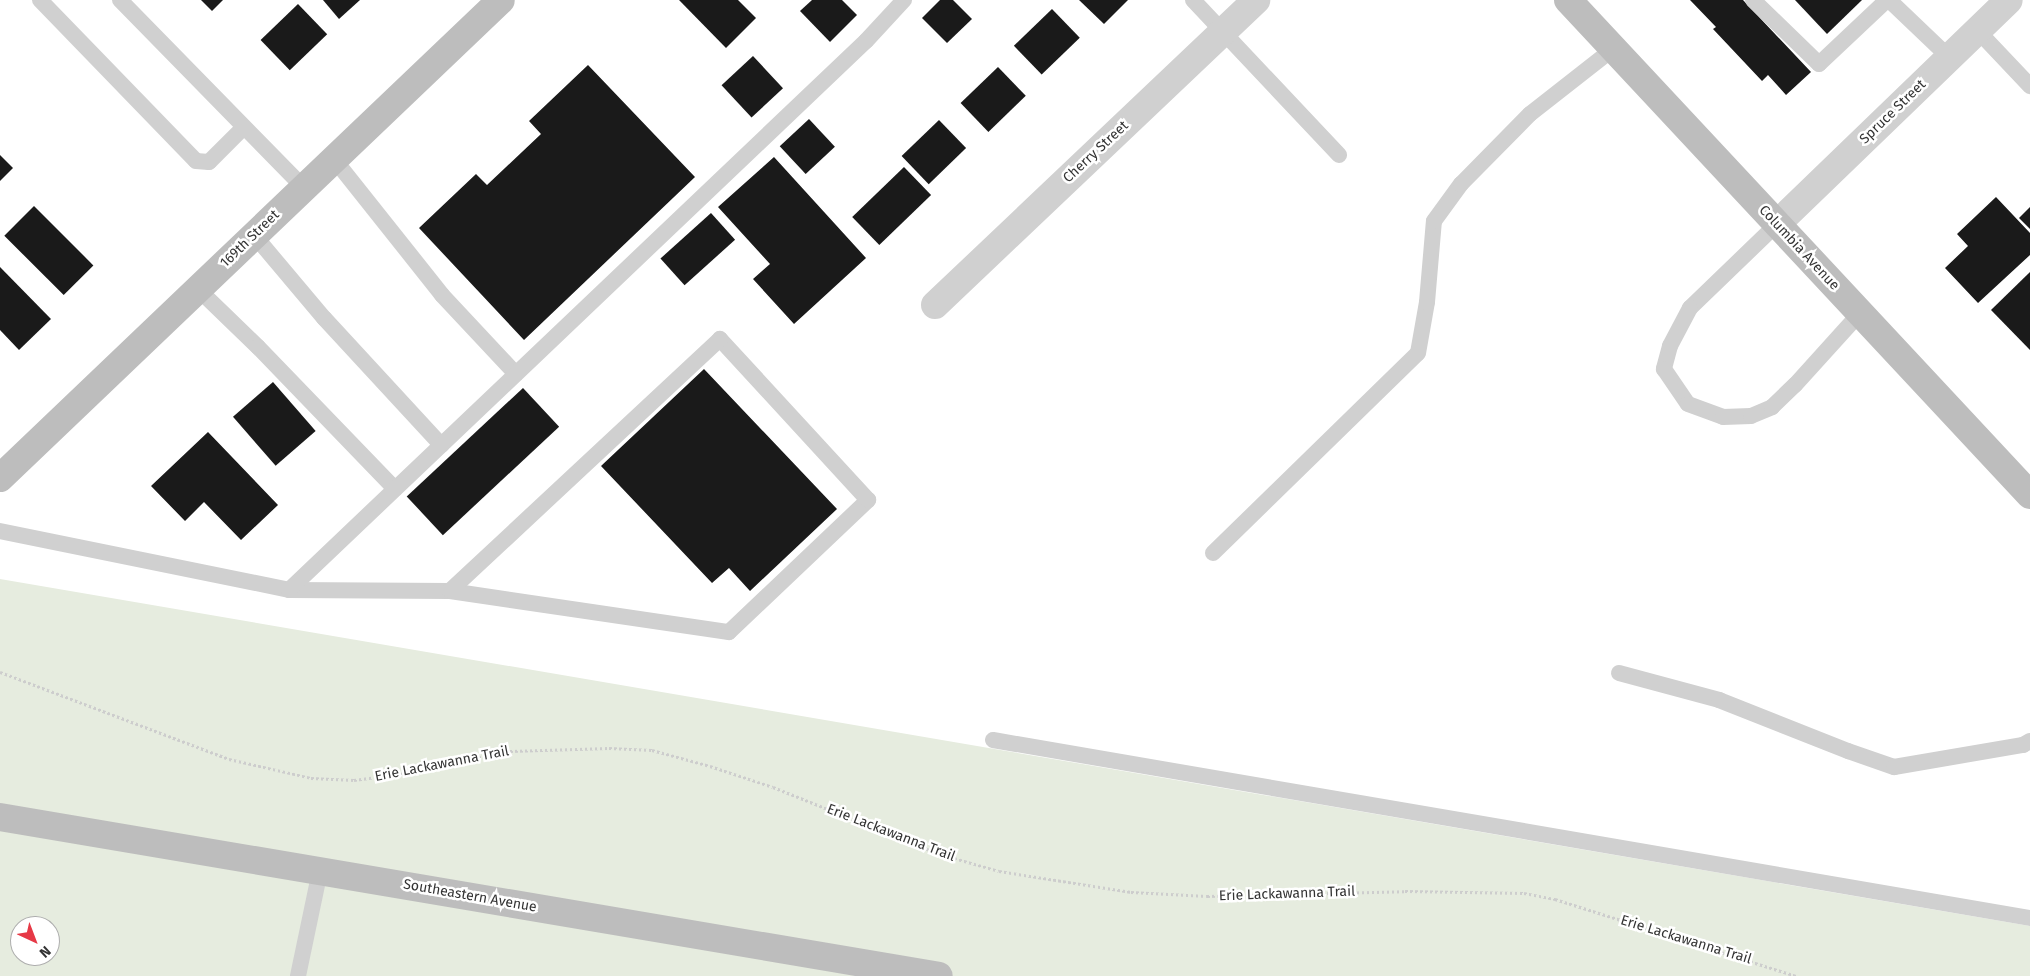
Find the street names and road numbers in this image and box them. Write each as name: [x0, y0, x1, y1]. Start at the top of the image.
street label: Spruce Street: [1857, 76, 1929, 148]
street label: Cherry Street: [1060, 118, 1132, 186]
street label: Columbia Avenue: [1755, 202, 1843, 294]
street label: 169th Street: [217, 207, 283, 271]
street label: Erie Lackawanna Trail: [373, 743, 511, 785]
street label: Erie Lackawanna Trail: [824, 801, 958, 865]
street label: Southeastern Avenue: [402, 876, 538, 916]
street label: Erie Lackawanna Trail: [1219, 883, 1355, 905]
street label: Erie Lackawanna Trail: [1618, 912, 1754, 968]

